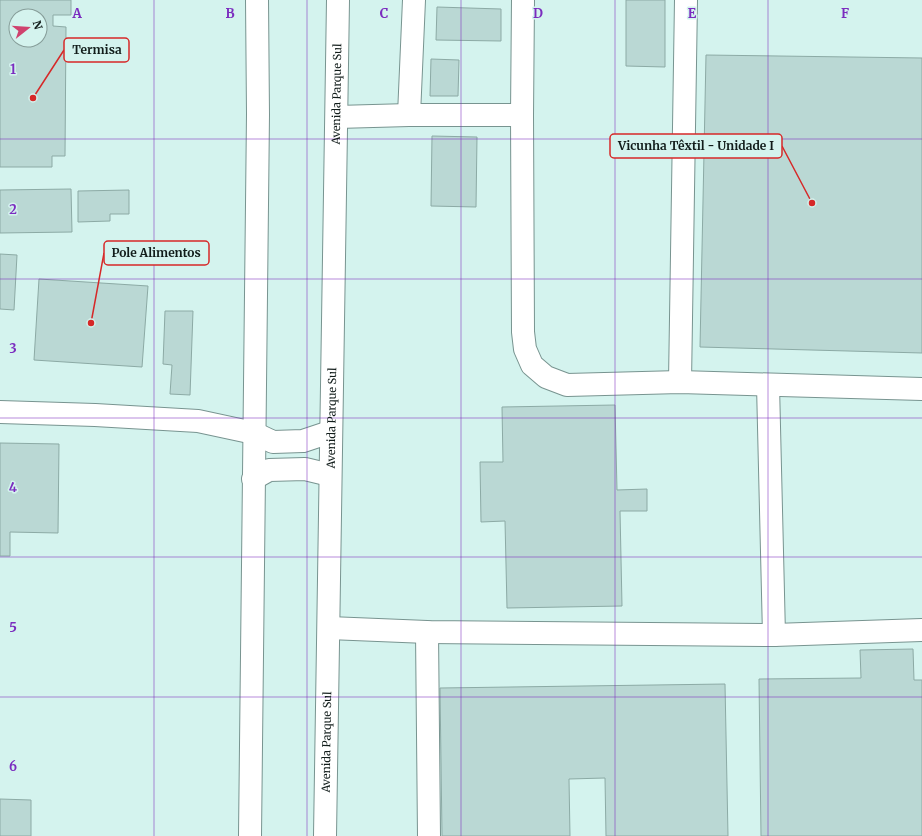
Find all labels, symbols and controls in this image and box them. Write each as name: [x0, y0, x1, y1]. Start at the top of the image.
text: A: [71, 5, 82, 22]
text: B: [225, 5, 235, 22]
text: C: [380, 5, 389, 22]
text: D: [533, 5, 543, 22]
text: E: [688, 5, 697, 22]
text: F: [841, 5, 849, 22]
north arrow: [8, 8, 48, 48]
text: N: [30, 19, 46, 32]
callout: Termisa: [64, 38, 129, 62]
text: Termisa: [72, 42, 122, 57]
street label: Avenida Parque Sul: [329, 43, 344, 146]
text: 1: [10, 61, 16, 78]
callout: Vicunha Têxtil - Unidade I: [610, 134, 782, 158]
text: Vicunha Têxtil - Unidade I: [617, 138, 774, 153]
text: 2: [9, 201, 17, 218]
callout: Pole Alimentos: [104, 241, 209, 265]
text: Pole Alimentos: [111, 245, 201, 260]
text: 3: [9, 340, 17, 357]
street label: Avenida Parque Sul: [324, 367, 339, 470]
text: 4: [9, 479, 18, 496]
text: 5: [9, 619, 17, 636]
street label: Avenida Parque Sul: [319, 691, 334, 794]
text: 6: [9, 758, 17, 775]

